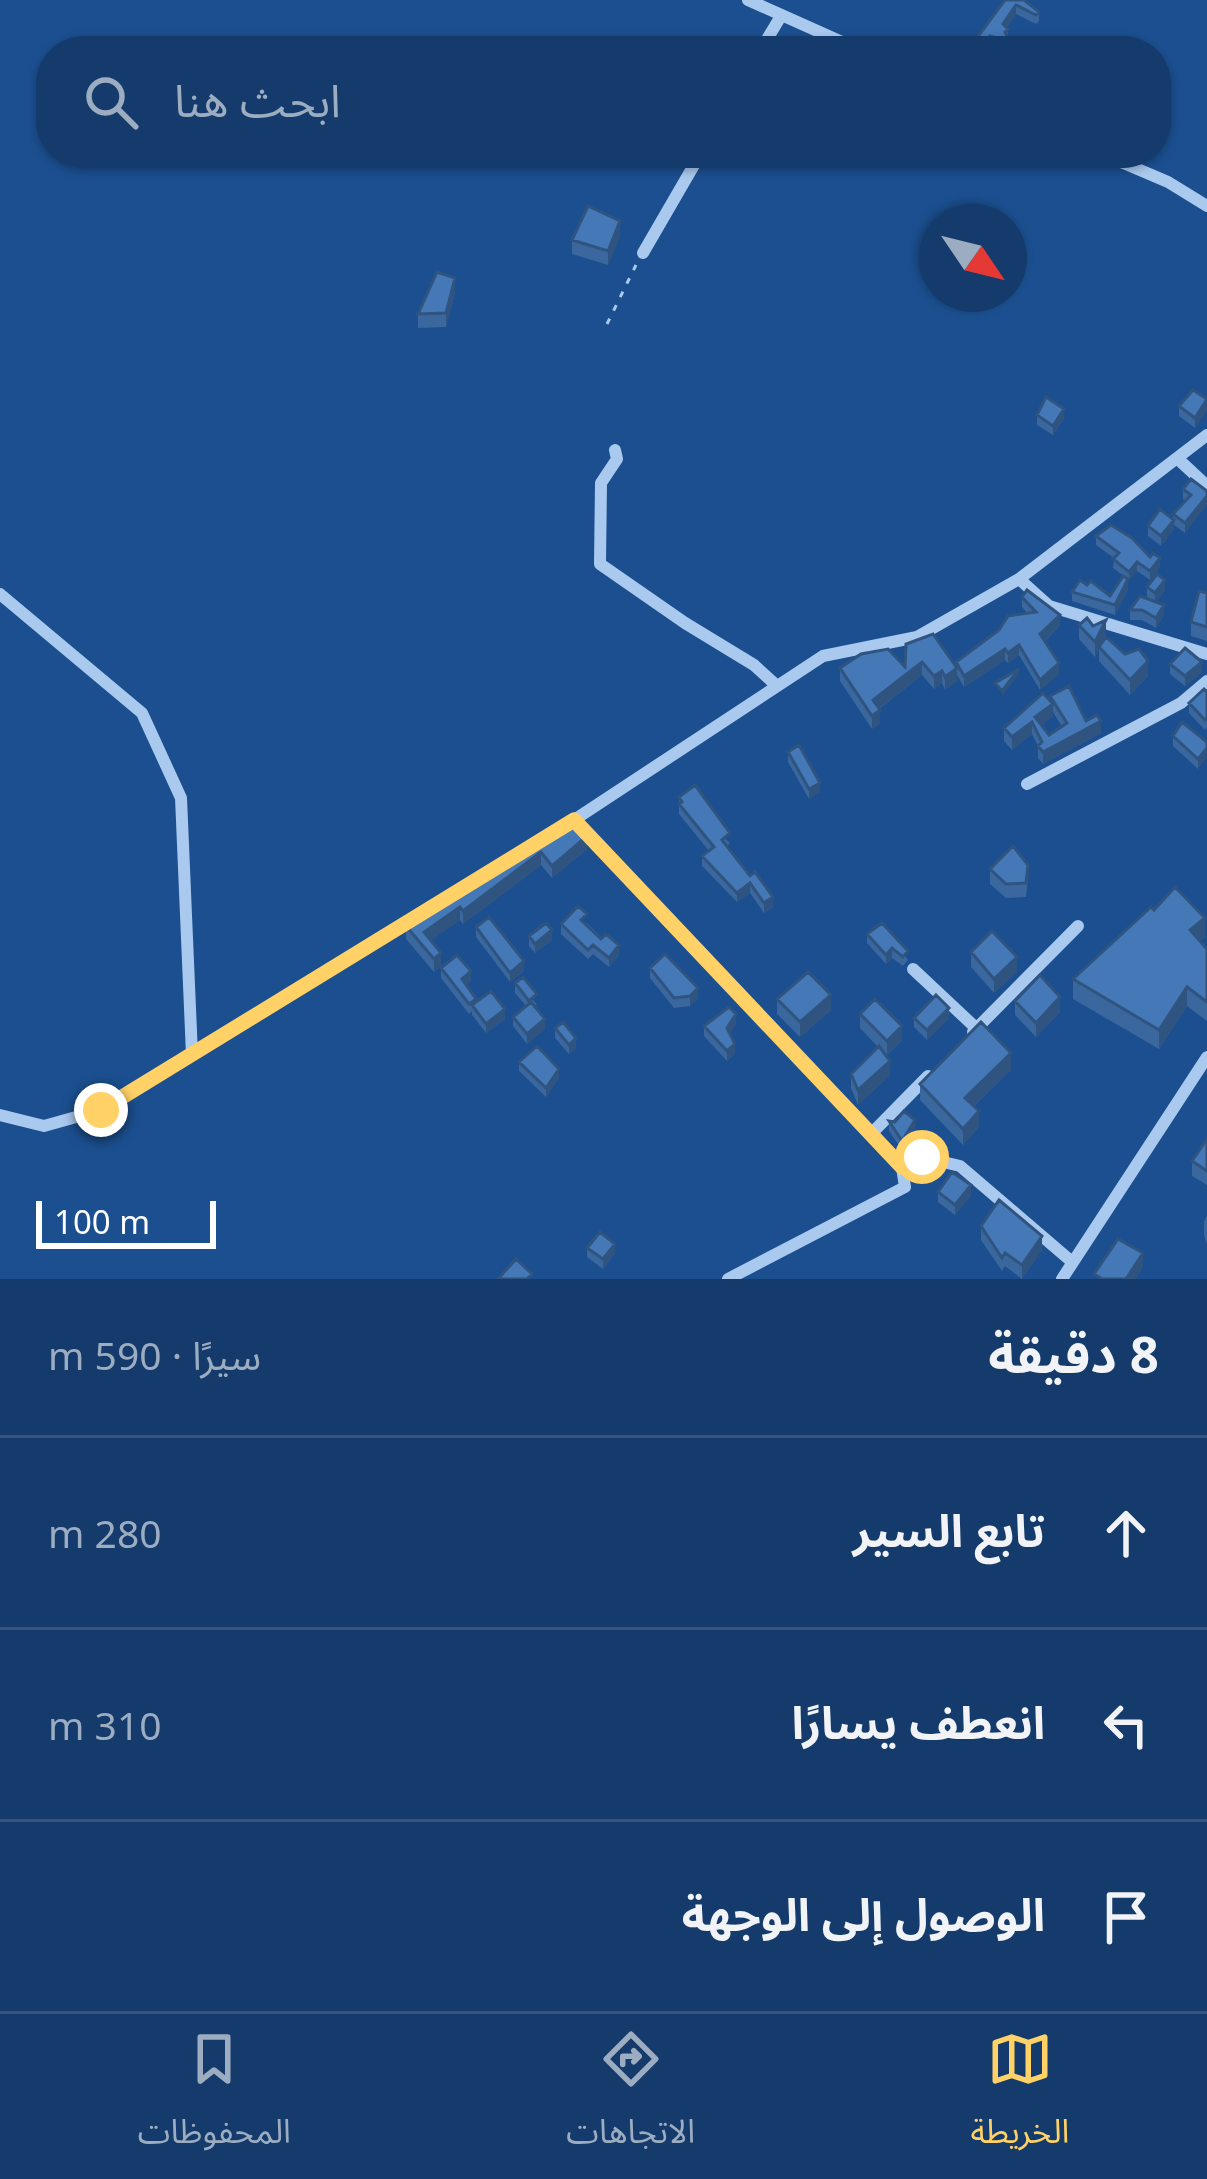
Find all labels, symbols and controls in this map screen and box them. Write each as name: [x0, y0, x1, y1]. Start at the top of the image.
search box: [36, 36, 1171, 168]
icon: search: [78, 69, 144, 135]
text: ابحث هنا: [174, 69, 341, 130]
north arrow: [919, 204, 1027, 312]
route end: [74, 1083, 128, 1137]
route start: [895, 1130, 949, 1184]
scale bar: [36, 1195, 216, 1248]
text: 100 m: [54, 1199, 150, 1244]
text: 8 دقيقة: [988, 1318, 1159, 1388]
text: سيرًا · 590 m: [48, 1328, 261, 1381]
text: تابع السير: [853, 1499, 1045, 1560]
icon: ahead: [1093, 1500, 1159, 1566]
text: 280 m: [48, 1506, 162, 1559]
text: انعطف يسارًا: [792, 1691, 1045, 1752]
icon: left: [1093, 1692, 1159, 1758]
text: 310 m: [48, 1698, 162, 1751]
text: الوصول إلى الوجهة: [682, 1883, 1045, 1944]
icon: arrive: [1093, 1884, 1159, 1950]
tab: المحفوظات: [138, 2026, 291, 2167]
tab: الاتجاهات: [566, 2026, 695, 2167]
tab: الخريطة: [970, 2026, 1069, 2167]

